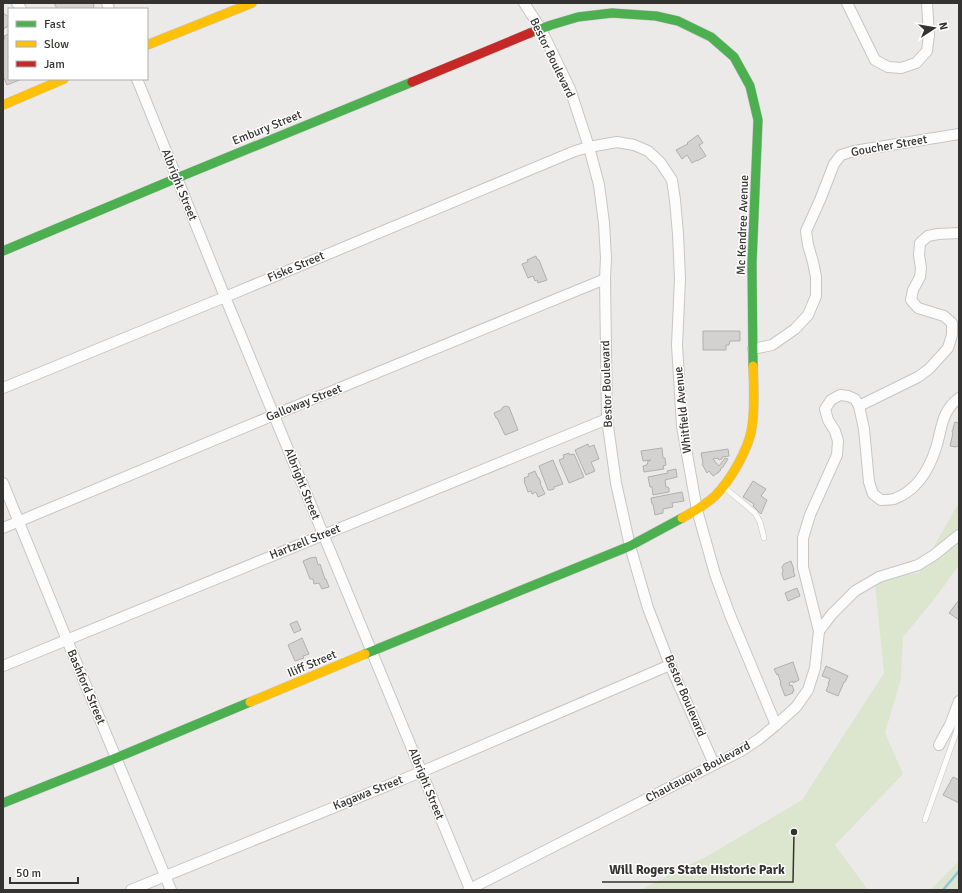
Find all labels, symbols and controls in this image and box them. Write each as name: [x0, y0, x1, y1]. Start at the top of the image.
legend: [8, 8, 148, 80]
north arrow: [914, 8, 954, 48]
street label: Bestor Boulevard: [526, 15, 578, 101]
text: Fast: [44, 17, 65, 32]
text: N: [936, 21, 950, 31]
text: Slow: [44, 37, 69, 52]
text: Jam: [44, 57, 65, 72]
street label: Embury Street: [230, 107, 304, 149]
street label: Goucher Street: [850, 132, 928, 160]
street label: Albright Street: [158, 147, 200, 223]
street label: Mc Kendree Avenue: [734, 175, 752, 275]
street label: Fiske Street: [265, 248, 327, 286]
street label: Bestor Boulevard: [598, 340, 616, 428]
street label: Whitfield Avenue: [671, 366, 695, 454]
street label: Galloway Street: [264, 381, 344, 425]
street label: Albright Street: [281, 446, 323, 522]
street label: Hartzell Street: [267, 521, 343, 563]
street label: Bashford Street: [63, 647, 109, 727]
street label: Iliff Street: [285, 647, 339, 681]
street label: Bestor Boulevard: [661, 653, 709, 739]
street label: Chautauqua Boulevard: [643, 738, 753, 806]
street label: Albright Street: [405, 746, 447, 822]
street label: Kagawa Street: [331, 772, 405, 814]
callout: Will Rogers State Historic Park: [602, 857, 793, 882]
scale bar: [10, 859, 78, 885]
text: Will Rogers State Historic Park: [609, 862, 785, 878]
text: 50 m: [16, 866, 41, 881]

